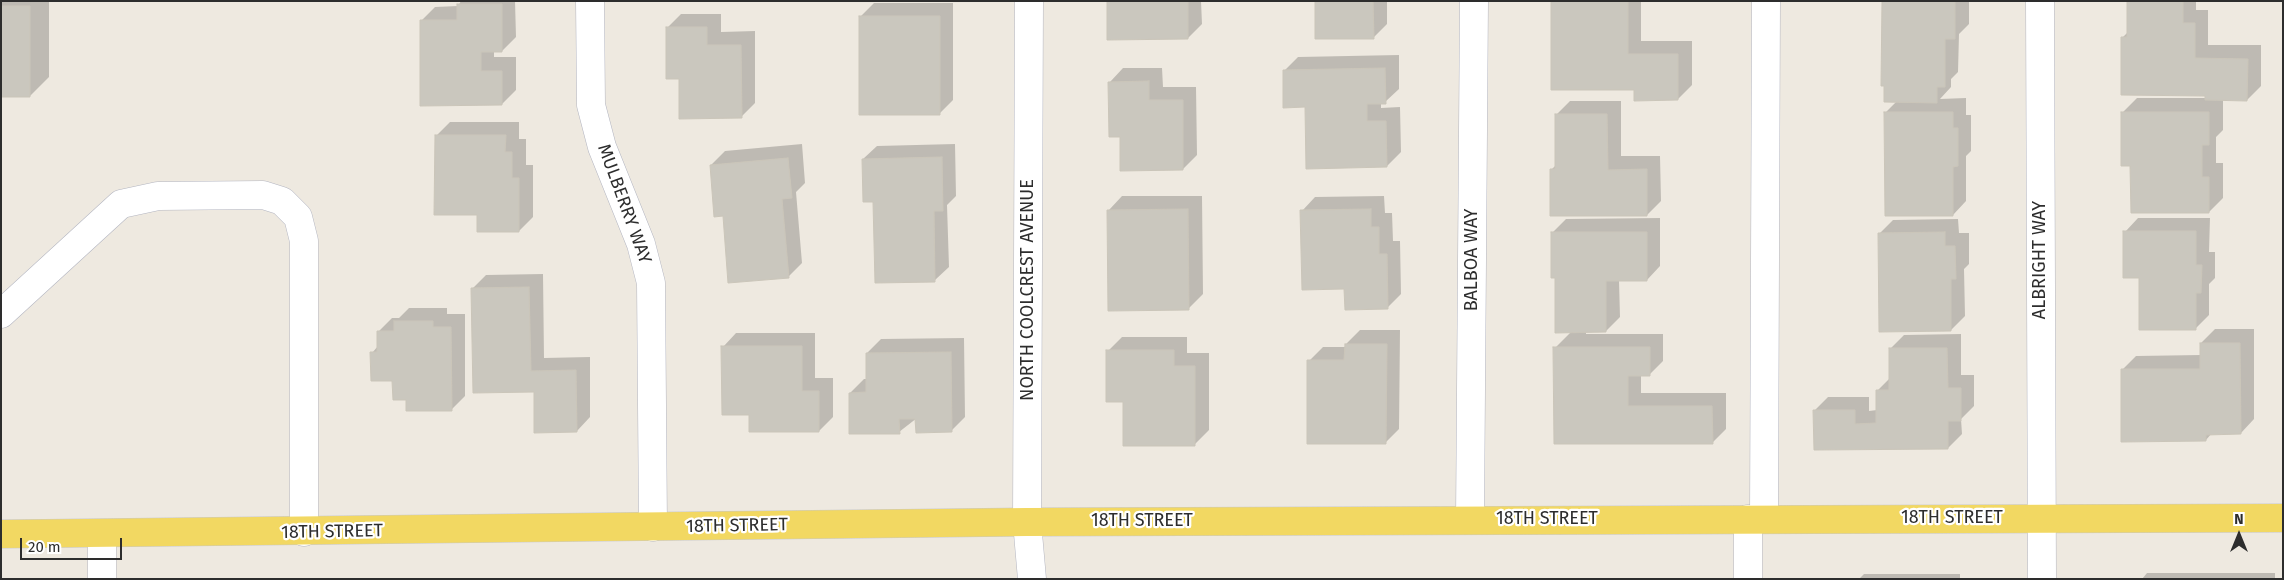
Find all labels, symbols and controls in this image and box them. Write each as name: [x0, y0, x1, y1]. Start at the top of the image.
street label: MULBERRY WAY: [592, 141, 656, 267]
street label: NORTH COOLCREST AVENUE: [1017, 179, 1039, 401]
street label: ALBRIGHT WAY: [2029, 201, 2051, 319]
street label: BALBOA WAY: [1461, 209, 1483, 311]
street label: 18TH STREET: [1901, 507, 2003, 529]
street label: 18TH STREET: [1496, 508, 1598, 530]
street label: 18TH STREET: [1091, 510, 1193, 532]
north arrow: [2214, 510, 2264, 560]
text: N: [2234, 511, 2244, 528]
street label: 18TH STREET: [686, 514, 788, 538]
street label: 18TH STREET: [281, 520, 383, 544]
scale bar: [22, 528, 125, 560]
text: 20 m: [28, 538, 61, 556]

